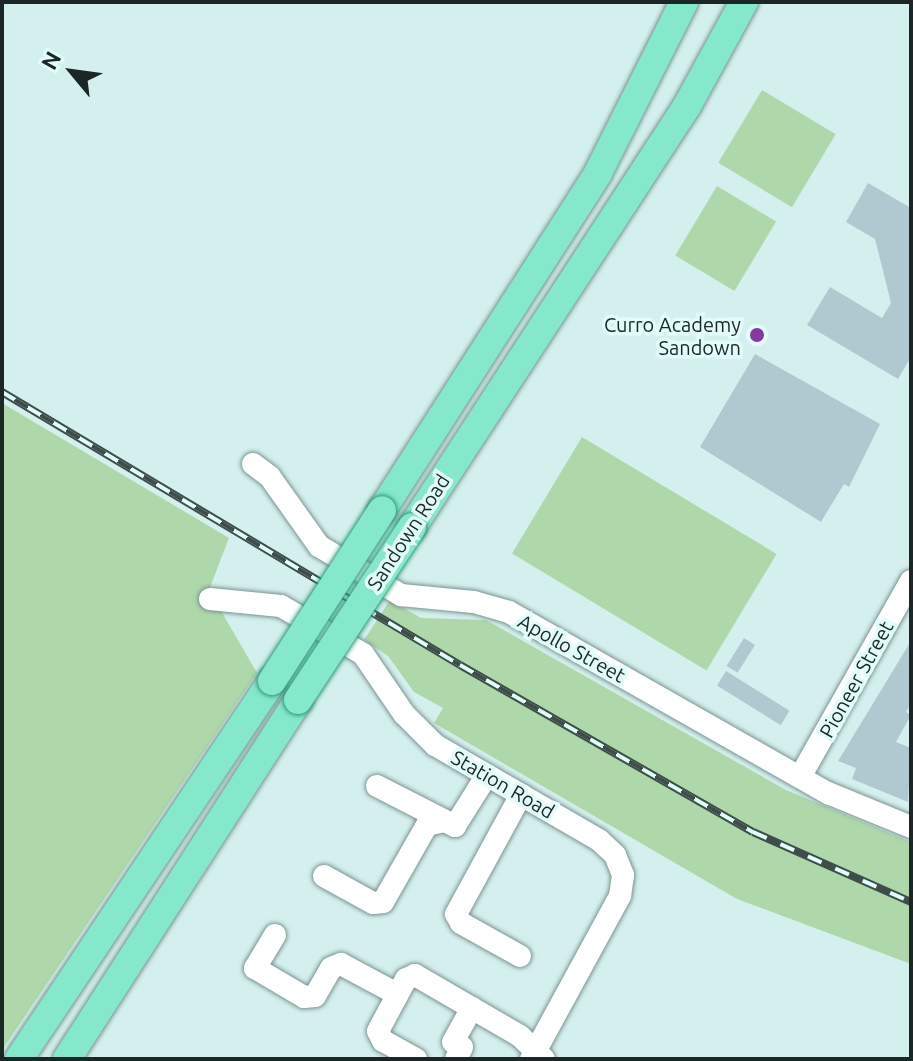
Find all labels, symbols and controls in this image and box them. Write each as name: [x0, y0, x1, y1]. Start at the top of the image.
north arrow: [32, 32, 112, 112]
text: N: [36, 47, 65, 73]
place label: Curro Academy Sandown: [604, 312, 741, 359]
marker: Curro Academy Sandown: [748, 326, 766, 344]
street label: Sandown Road: [362, 470, 454, 594]
street label: Apollo Street: [514, 609, 630, 687]
street label: Pioneer Street: [814, 616, 898, 742]
street label: Station Road: [447, 745, 559, 823]

